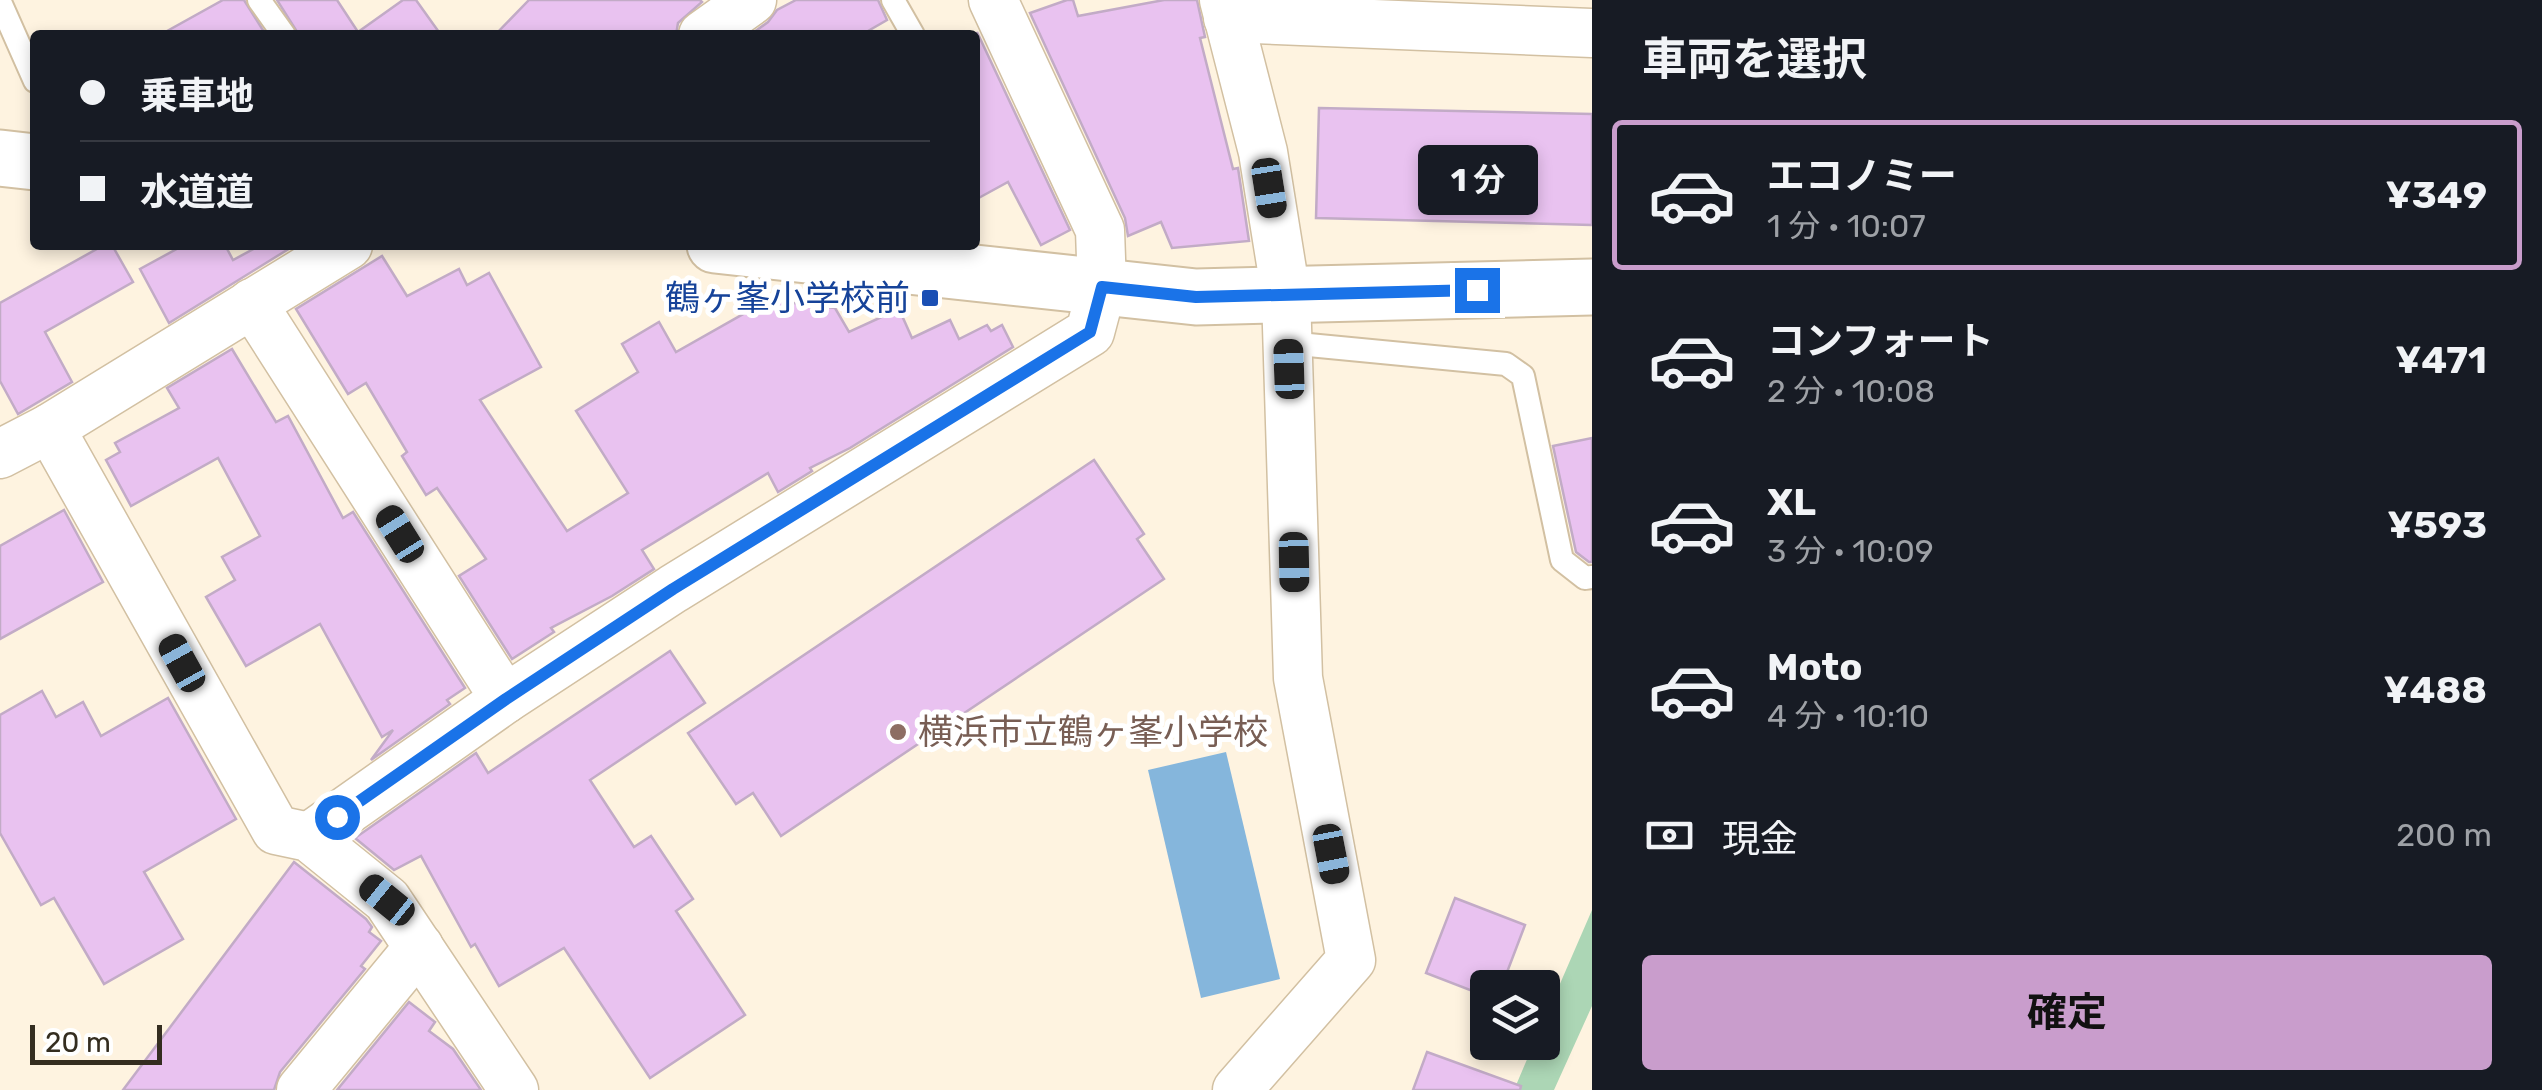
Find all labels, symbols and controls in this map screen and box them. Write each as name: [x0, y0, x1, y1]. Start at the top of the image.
text: 車両を選択: [1642, 33, 1867, 86]
text: 乗車地: [140, 73, 254, 119]
callout: 1 分: [1417, 145, 1537, 215]
icon: car: [1647, 150, 1737, 240]
text: エコノミー: [1767, 153, 1957, 199]
car: [1249, 156, 1289, 220]
text: 1 分: [1451, 161, 1505, 199]
text: 水道道: [140, 169, 254, 215]
text: ¥349: [2386, 172, 2487, 218]
text: 1 分 · 10:07: [1767, 207, 1926, 245]
route end: [1455, 268, 1500, 313]
place label: 鶴ヶ峯小学校前: [665, 277, 910, 319]
marker: 鶴ヶ峯小学校前: [919, 287, 941, 309]
icon: car: [1647, 315, 1737, 405]
text: コンフォート: [1767, 318, 1994, 364]
text: ¥471: [2395, 337, 2487, 383]
car: [1273, 338, 1305, 400]
text: 2 分 · 10:08: [1767, 372, 1935, 410]
text: XL: [1767, 479, 1816, 525]
icon: car: [1647, 480, 1737, 570]
car: [371, 501, 429, 567]
text: ¥593: [2387, 502, 2487, 548]
car: [1278, 532, 1310, 592]
text: 3 分 · 10:09: [1767, 532, 1934, 570]
car: [154, 629, 210, 697]
text: Moto: [1767, 644, 1863, 690]
icon: car: [1647, 645, 1737, 735]
text: ¥488: [2383, 667, 2487, 713]
text: 4 分 · 10:10: [1767, 697, 1929, 735]
place label: 横浜市立鶴ヶ峯小学校: [918, 711, 1268, 753]
marker: 横浜市立鶴ヶ峯小学校: [887, 721, 909, 743]
route start: [315, 795, 360, 840]
icon: cash: [1642, 808, 1697, 863]
text: 現金: [1722, 816, 1798, 862]
text: 200 m: [2396, 816, 2492, 854]
car: [1311, 822, 1351, 886]
car: [354, 869, 420, 931]
button: 確定: [1642, 955, 2492, 1070]
map controls: [1470, 970, 1560, 1060]
button: layers: [1470, 970, 1560, 1060]
scale bar: [30, 1020, 162, 1064]
text: 20 m: [45, 1026, 111, 1059]

